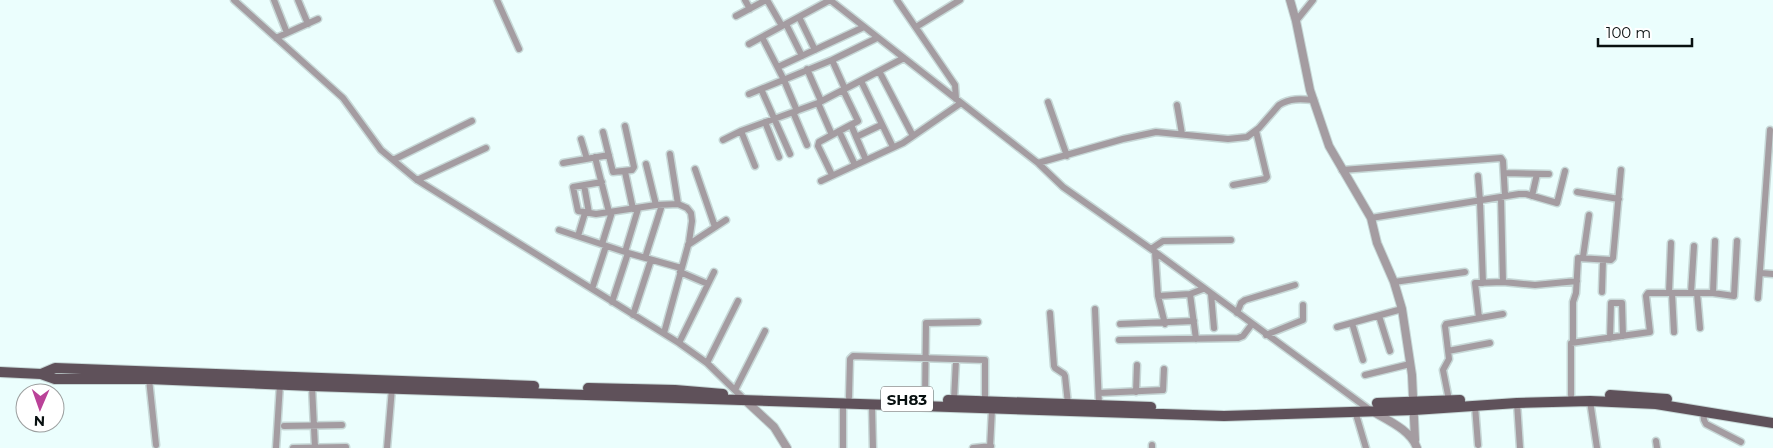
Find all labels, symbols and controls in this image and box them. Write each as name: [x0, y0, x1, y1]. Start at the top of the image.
scale bar: [1598, 15, 1692, 47]
text: 100 m: [1606, 23, 1651, 42]
north arrow: [15, 383, 65, 433]
road number: SH83: [881, 386, 933, 412]
text: N: [34, 412, 46, 430]

